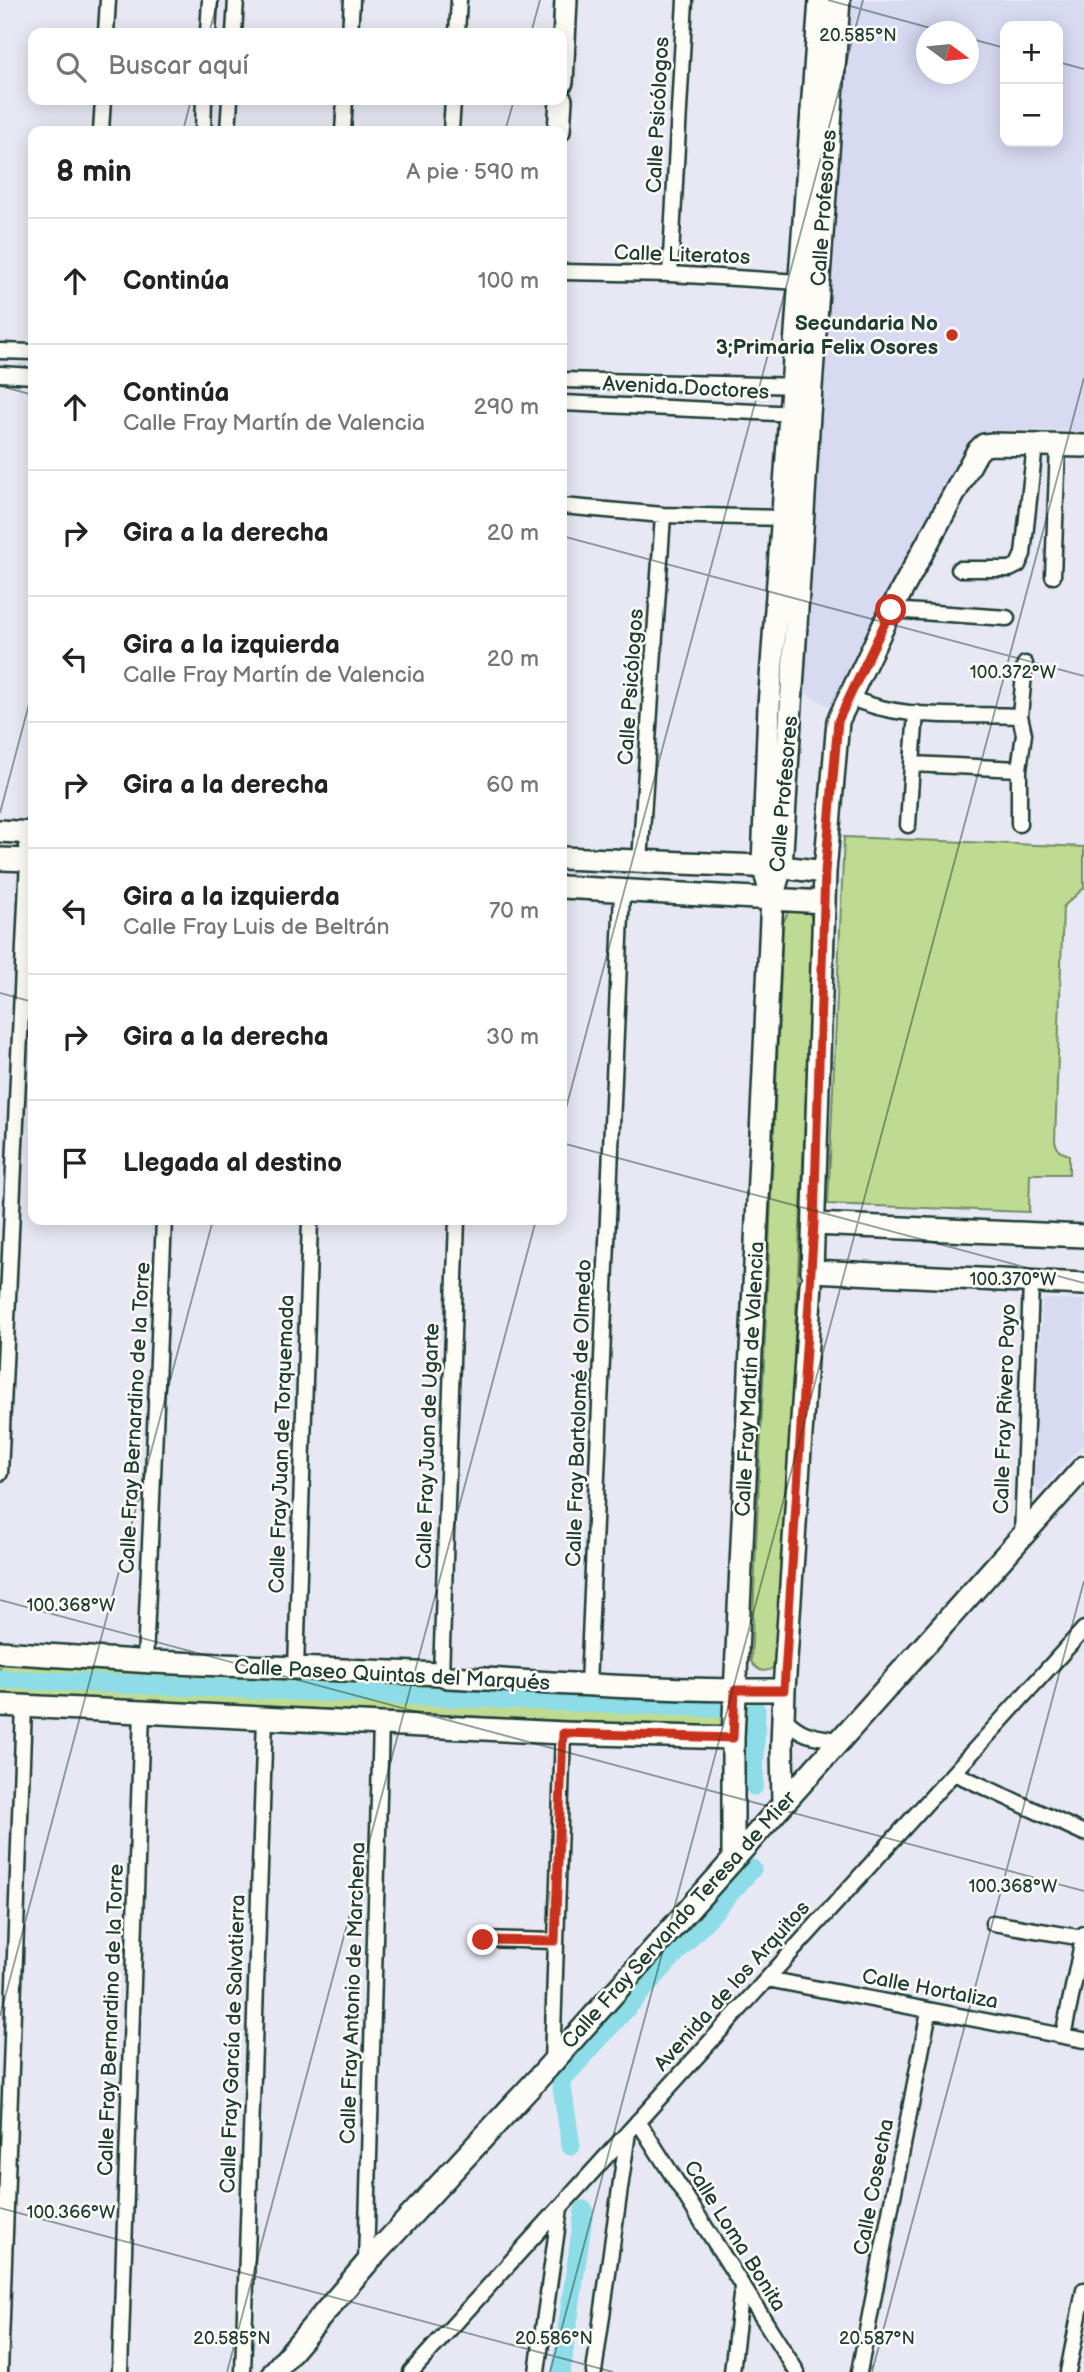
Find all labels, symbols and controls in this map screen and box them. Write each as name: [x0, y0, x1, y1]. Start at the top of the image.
north arrow: [916, 21, 979, 84]
map controls: [1000, 21, 1063, 147]
button: +: [1000, 21, 1063, 84]
text: 20.585°N: [819, 25, 897, 46]
search box: [28, 28, 567, 105]
street label: Calle Psicólogos: [641, 36, 675, 194]
icon: search: [52, 48, 90, 86]
text: Buscar aquí: [108, 51, 249, 82]
button: −: [1000, 84, 1063, 147]
street label: Calle Profesores: [806, 129, 842, 287]
text: 8 min: [56, 154, 132, 190]
text: A pie · 590 m: [406, 158, 539, 186]
street label: Calle Literatos: [613, 240, 751, 270]
icon: ahead: [56, 262, 94, 300]
text: Continúa: [123, 266, 230, 297]
text: 100 m: [478, 267, 539, 295]
place label: Secundaria No 3;Primaria Felix Osores: [716, 311, 938, 360]
marker: Secundaria No 3;Primaria Felix Osores: [944, 327, 960, 343]
street label: Avenida Doctores: [602, 371, 770, 405]
text: Continúa: [123, 378, 230, 409]
icon: ahead: [56, 388, 94, 426]
text: 290 m: [473, 393, 539, 421]
text: Calle Fray Martín de Valencia: [123, 409, 425, 437]
icon: right: [56, 514, 94, 552]
text: Gira a la derecha: [123, 518, 329, 549]
text: 20 m: [487, 519, 539, 547]
route start: [875, 594, 906, 625]
street label: Calle Psicólogos: [613, 608, 649, 766]
text: Gira a la izquierda: [123, 630, 340, 661]
icon: left: [56, 640, 94, 678]
text: 20 m: [487, 645, 539, 673]
text: Calle Fray Martín de Valencia: [123, 661, 425, 689]
text: 100.372°W: [970, 662, 1057, 683]
street label: Calle Profesores: [765, 715, 803, 873]
icon: right: [56, 766, 94, 804]
text: Gira a la derecha: [123, 770, 329, 801]
text: 60 m: [486, 771, 539, 799]
text: Gira a la izquierda: [123, 882, 340, 913]
icon: left: [56, 892, 94, 930]
text: 70 m: [489, 897, 539, 925]
text: Calle Fray Luis de Beltrán: [123, 913, 389, 941]
icon: right: [56, 1018, 94, 1056]
text: Gira a la derecha: [123, 1022, 329, 1053]
text: 30 m: [486, 1023, 539, 1051]
icon: arrive: [56, 1144, 94, 1182]
text: Llegada al destino: [123, 1148, 342, 1179]
street label: Calle Fray Martín de Valencia: [730, 1241, 770, 1517]
street label: Calle Fray Bartolomé de Olmedo: [561, 1259, 597, 1567]
street label: Calle Fray Bernardino de la Torre: [114, 1261, 156, 1575]
text: 100.370°W: [970, 1269, 1057, 1290]
street label: Calle Fray Juan de Torquemada: [264, 1294, 300, 1594]
street label: Calle Fray Rivero Payo: [989, 1303, 1021, 1515]
street label: Calle Fray Juan de Ugarte: [411, 1323, 445, 1569]
text: 100.368°W: [27, 1595, 116, 1616]
street label: Calle Paseo Quintas del Marqués: [233, 1654, 551, 1696]
street label: Calle Fray Servando Teresa de Mier: [557, 1786, 802, 2054]
street label: Calle Fray Antonio de Marchena: [335, 1841, 371, 2145]
street label: Calle Fray Bernardino de la Torre: [93, 1863, 129, 2177]
text: 100.368°W: [969, 1876, 1058, 1897]
street label: Calle Fray García de Salvatierra: [215, 1894, 251, 2194]
street label: Avenida de los Arquitos: [649, 1896, 815, 2076]
route end: [467, 1924, 498, 1955]
street label: Calle Hortaliza: [860, 1964, 1000, 2014]
street label: Calle Cosecha: [849, 2117, 899, 2257]
street label: Calle Loma Bonita: [678, 2156, 792, 2316]
text: 100.366°W: [26, 2202, 116, 2223]
text: 20.585°N: [193, 2328, 271, 2349]
text: 20.586°N: [515, 2328, 593, 2349]
text: 20.587°N: [839, 2328, 915, 2349]

